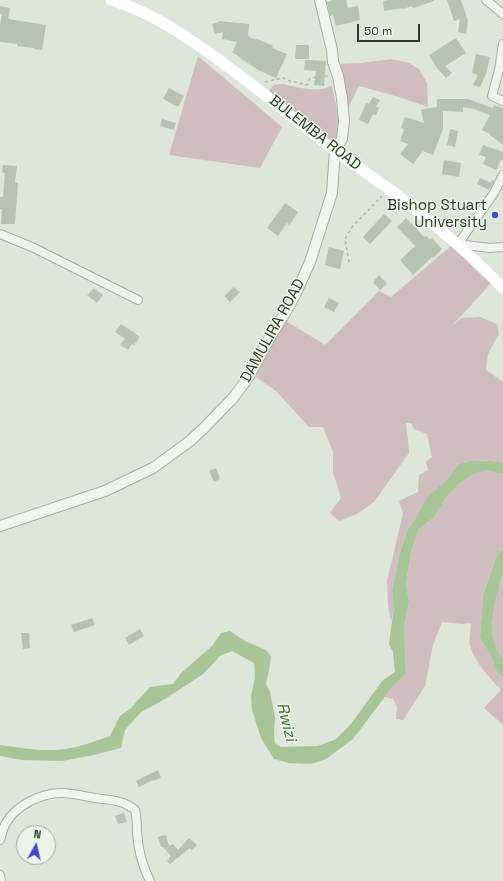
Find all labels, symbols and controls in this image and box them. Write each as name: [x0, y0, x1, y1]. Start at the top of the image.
scale bar: [359, 16, 422, 42]
text: 50 m: [364, 23, 392, 39]
street label: BULEMBA ROAD: [266, 92, 364, 174]
place label: Bishop Stuart University: [387, 197, 487, 232]
marker: Bishop Stuart University: [490, 210, 500, 220]
street label: DAMULIRA ROAD: [237, 276, 309, 386]
water label: Rwizi: [272, 701, 300, 743]
north arrow: [16, 825, 56, 865]
text: N: [33, 827, 42, 842]

